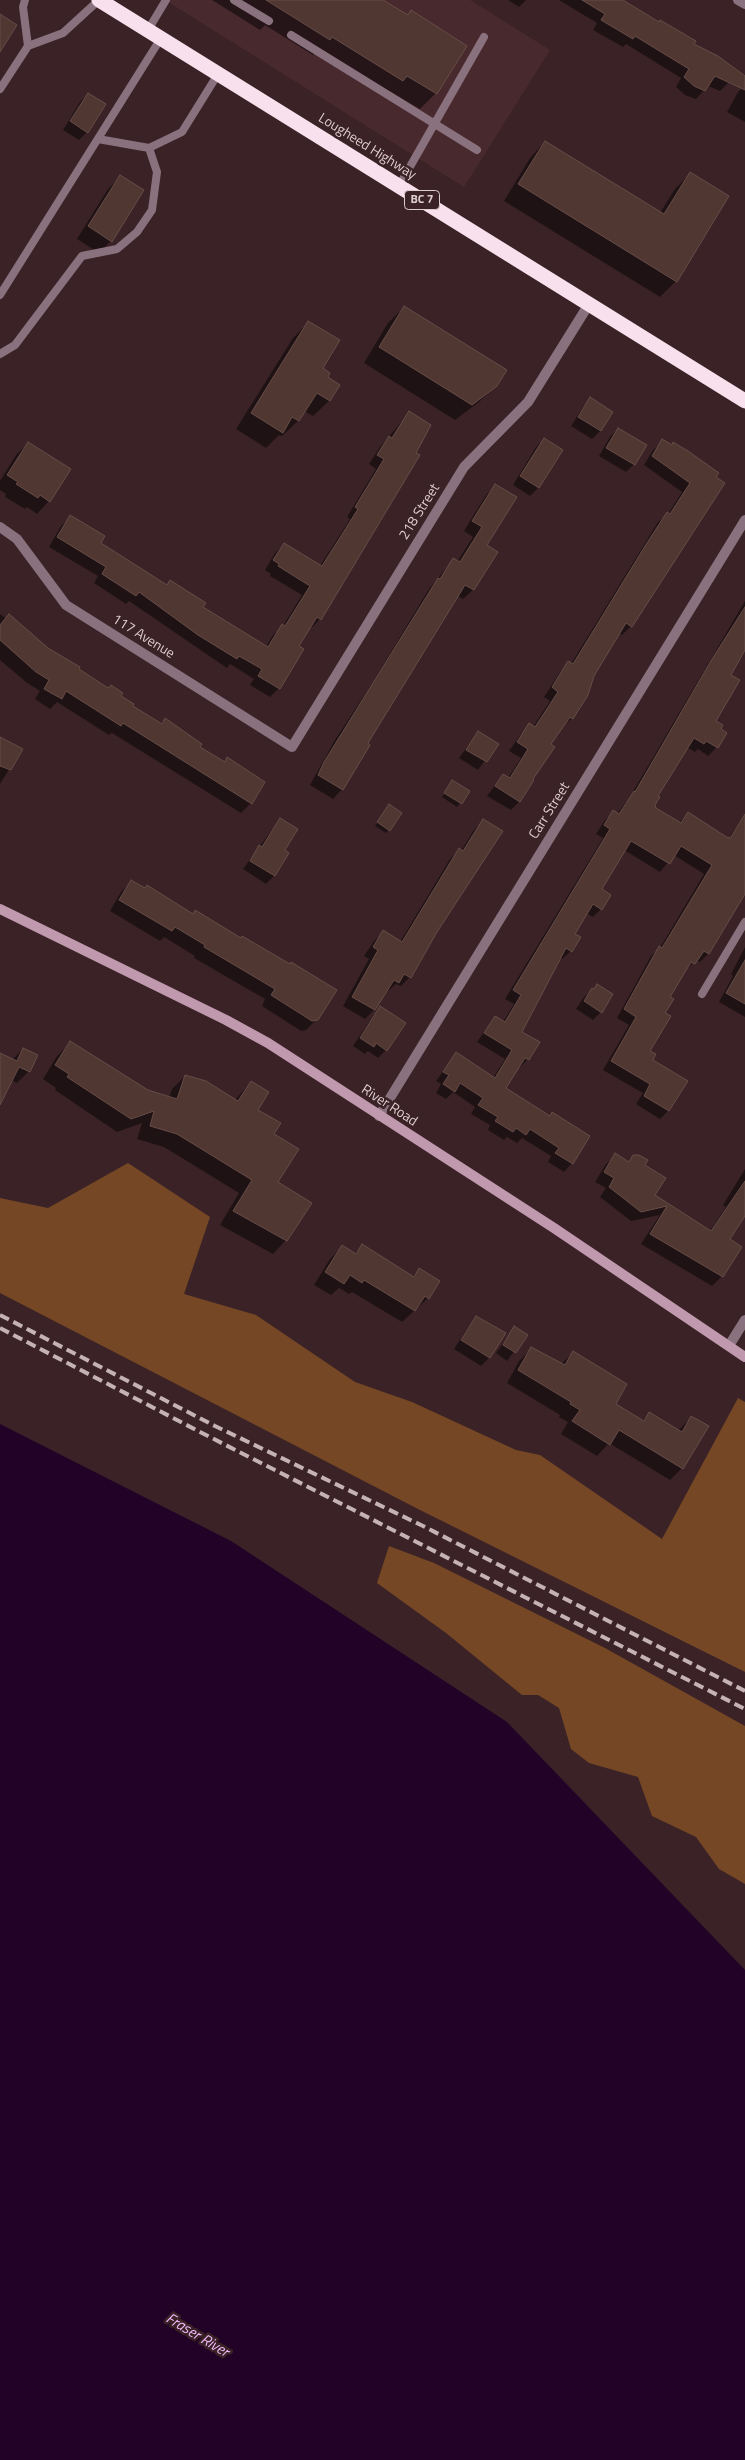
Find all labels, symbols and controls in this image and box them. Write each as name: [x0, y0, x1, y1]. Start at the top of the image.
street label: Lougheed Highway: [315, 110, 419, 184]
road number: BC 7: [404, 190, 440, 210]
street label: 218 Street: [396, 481, 444, 543]
street label: 117 Avenue: [109, 611, 177, 663]
street label: Carr Street: [526, 780, 574, 842]
street label: River Road: [358, 1082, 420, 1130]
water label: Fraser River: [162, 2310, 232, 2362]

